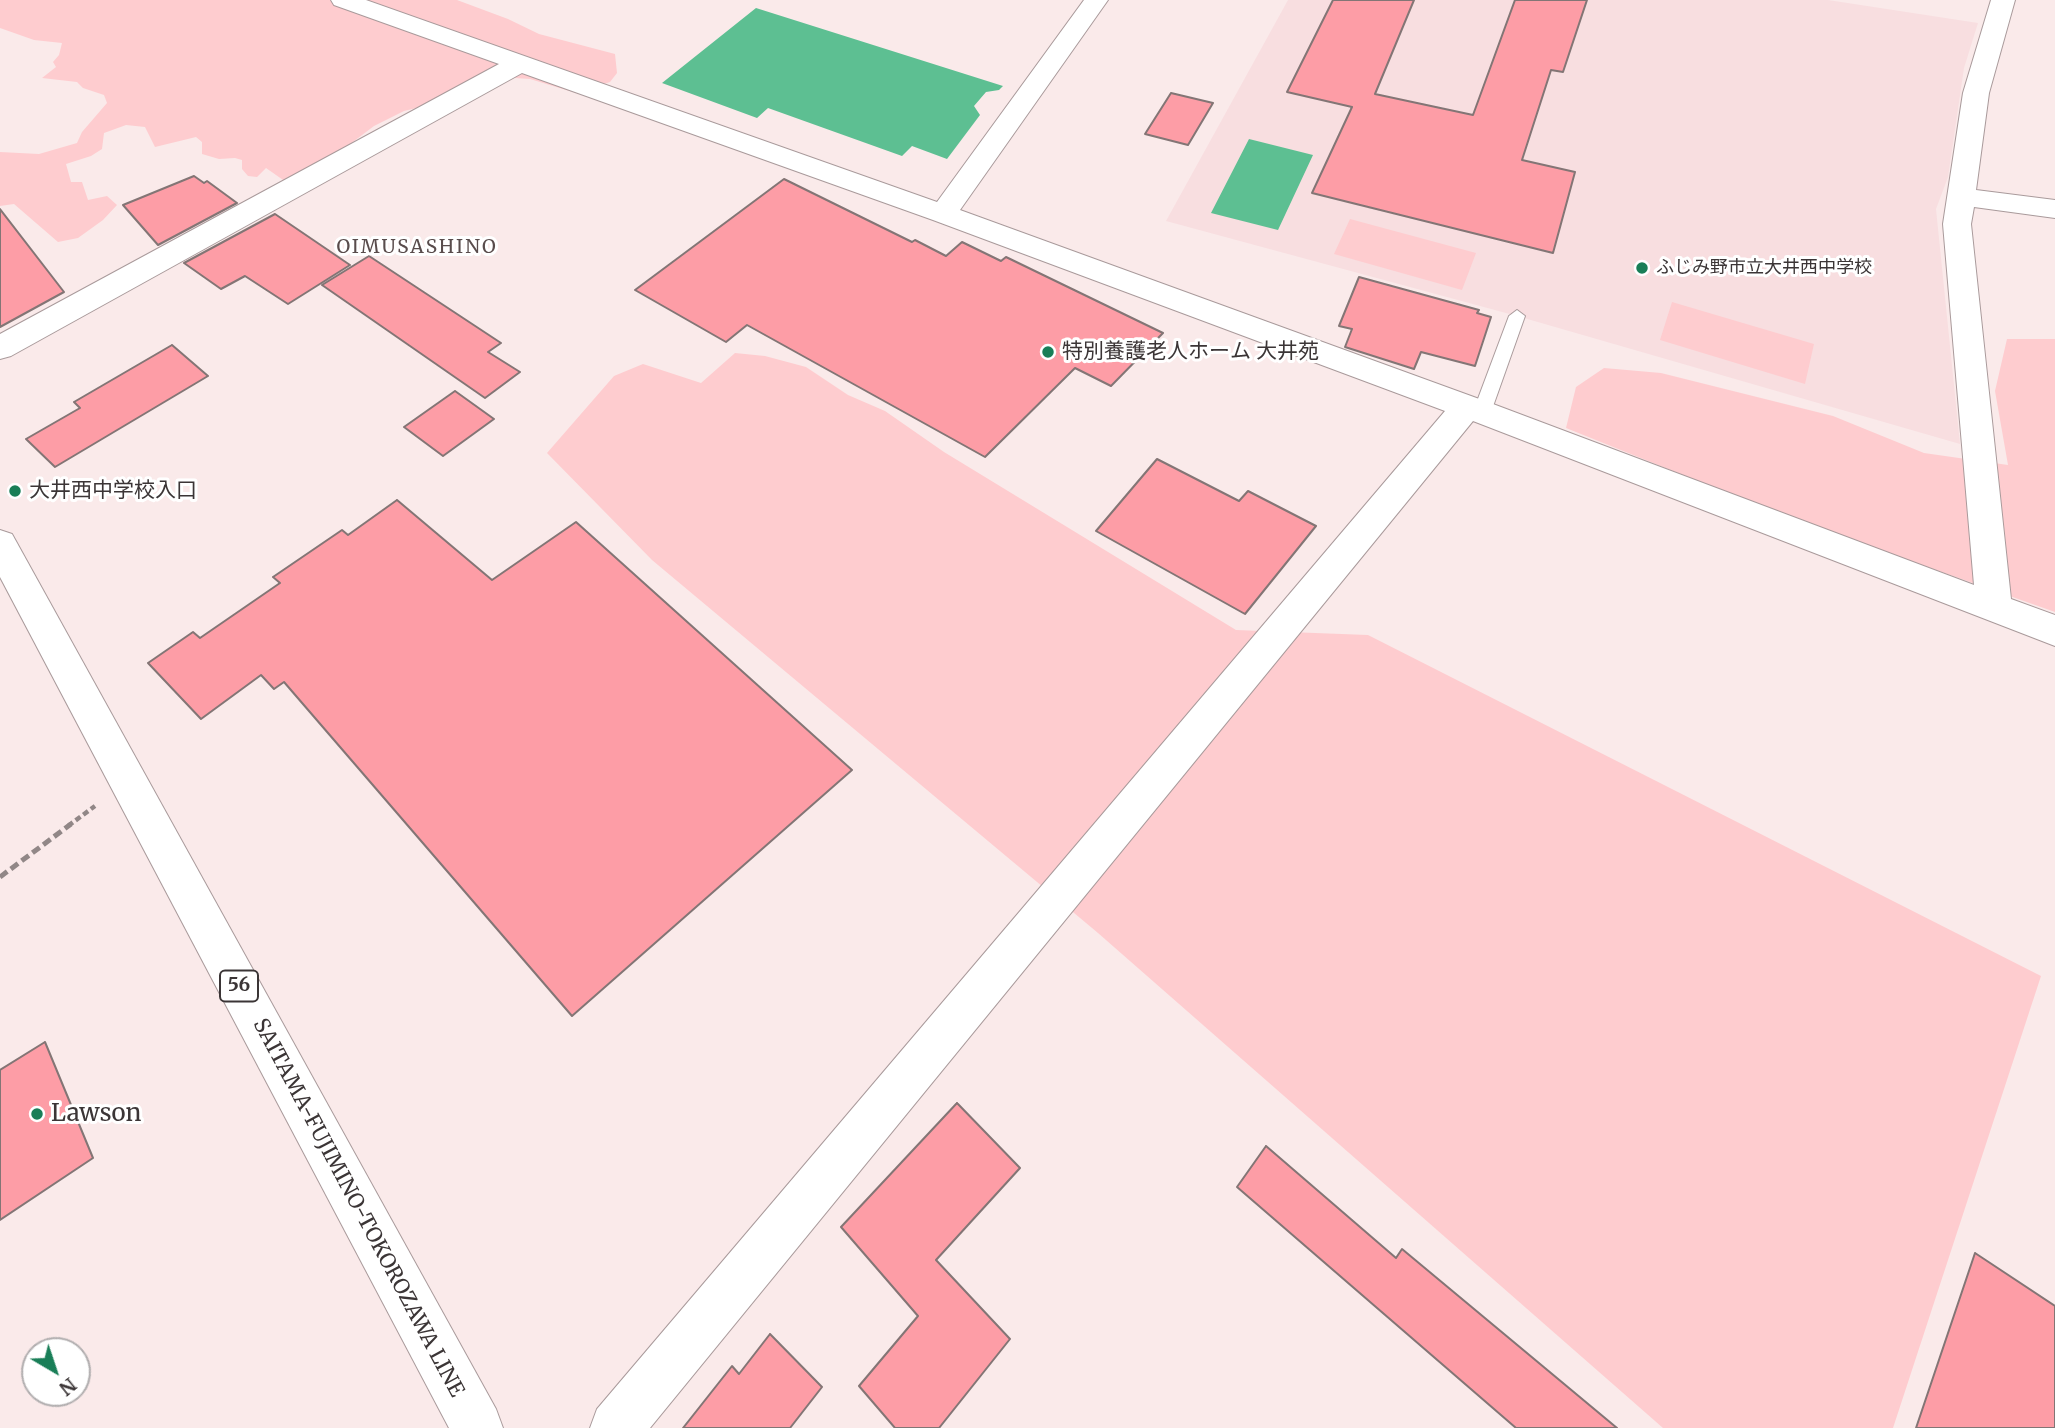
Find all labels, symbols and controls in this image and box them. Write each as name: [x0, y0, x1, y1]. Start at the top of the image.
district label: OIMUSASHINO: [338, 237, 496, 259]
place label: ふじみ野市立大井西中学校: [1656, 257, 1872, 279]
marker: ふじみ野市立大井西中学校: [1634, 260, 1650, 276]
place label: 特別養護老人ホーム 大井苑: [1062, 339, 1319, 365]
marker: 特別養護老人ホーム 大井苑: [1040, 344, 1056, 360]
place label: 大井西中学校入口: [29, 478, 197, 504]
marker: 大井西中学校入口: [7, 483, 23, 499]
road number: 56: [220, 970, 258, 1002]
street label: SAITAMA-FUJIMINO-TOKOROZAWA LINE: [247, 1015, 469, 1401]
place label: Lawson: [51, 1100, 141, 1128]
marker: Lawson: [29, 1106, 45, 1122]
north arrow: [21, 1337, 91, 1407]
text: N: [55, 1373, 81, 1401]

